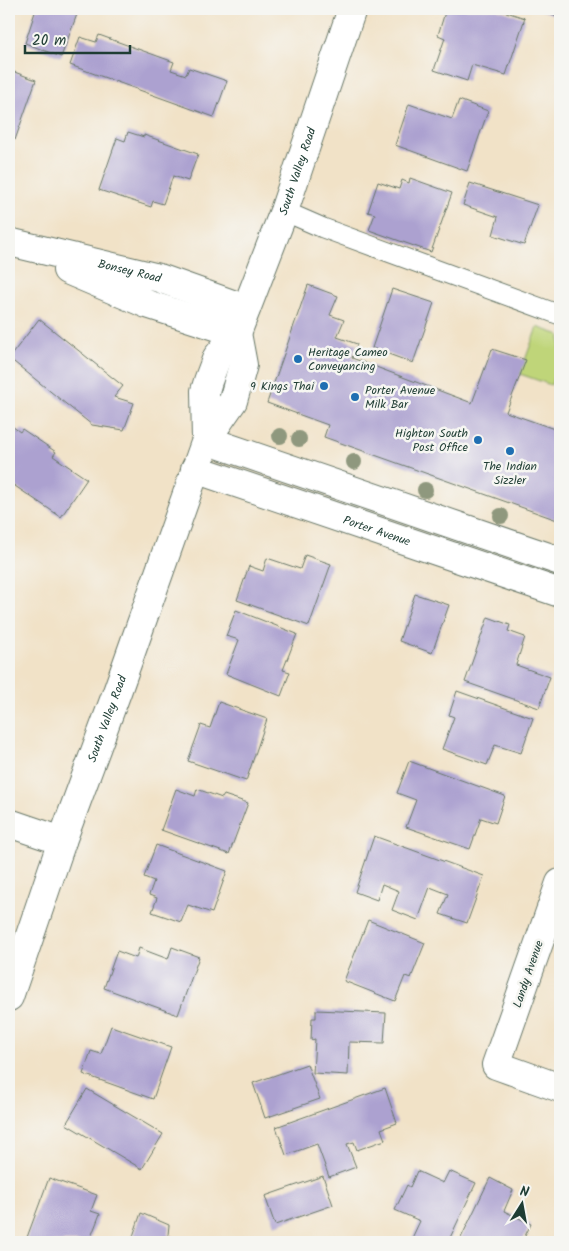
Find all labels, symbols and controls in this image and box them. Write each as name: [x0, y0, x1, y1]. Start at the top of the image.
scale bar: [25, 22, 130, 54]
text: 20 m: [32, 29, 66, 53]
street label: South Valley Road: [274, 124, 322, 218]
street label: Bonsey Road: [96, 255, 164, 288]
place label: Heritage Cameo Conveyancing: [308, 343, 388, 376]
marker: Heritage Cameo Conveyancing: [292, 353, 304, 365]
place label: 9 Kings Thai: [250, 377, 315, 396]
marker: 9 Kings Thai: [318, 380, 330, 392]
place label: Porter Avenue Milk Bar: [365, 381, 436, 414]
marker: Porter Avenue Milk Bar: [349, 391, 361, 403]
place label: Highton South Post Office: [395, 424, 469, 457]
marker: Highton South Post Office: [472, 434, 484, 446]
marker: The Indian Sizzler: [504, 445, 516, 457]
place label: The Indian Sizzler: [483, 457, 537, 490]
street label: Porter Avenue: [340, 511, 413, 552]
street label: South Valley Road: [83, 672, 132, 765]
street label: Landy Avenue: [508, 937, 549, 1011]
north arrow: [496, 1178, 546, 1228]
text: N: [518, 1181, 531, 1204]

